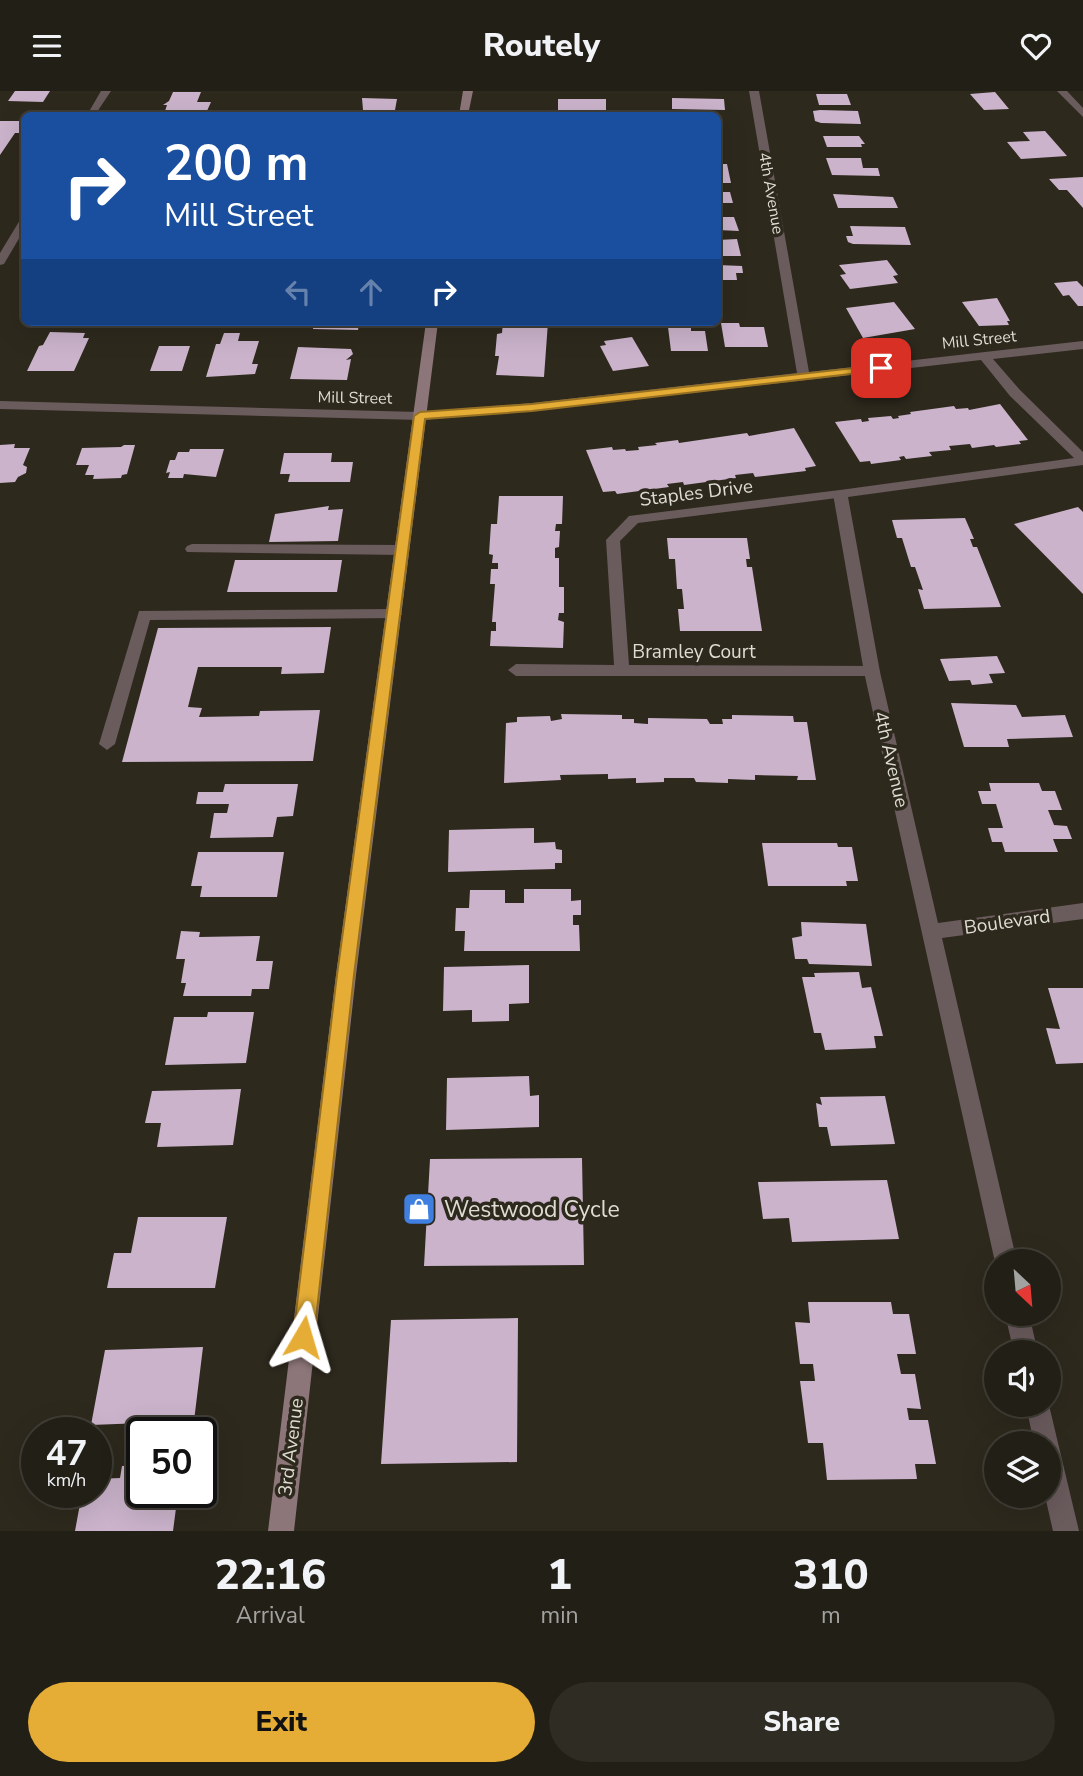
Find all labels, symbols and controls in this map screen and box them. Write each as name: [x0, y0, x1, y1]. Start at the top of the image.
text: Routely: [483, 24, 600, 67]
icon: menu: [28, 27, 66, 65]
icon: heart: [1017, 27, 1055, 65]
text: 200 m: [164, 130, 308, 197]
icon: right: [49, 140, 140, 231]
street label: 4th Avenue: [753, 150, 789, 236]
text: Mill Street: [164, 194, 313, 237]
icon: left: [279, 273, 317, 311]
icon: ahead: [352, 273, 390, 311]
icon: right: [425, 273, 463, 311]
street label: Mill Street: [941, 325, 1018, 355]
pin: [851, 338, 911, 398]
icon: arrive: [862, 349, 900, 387]
street label: Mill Street: [317, 386, 393, 410]
street label: Staples Drive: [638, 473, 754, 513]
street label: Bramley Court: [632, 639, 756, 665]
street label: 4th Avenue: [867, 708, 915, 810]
street label: Boulevard: [962, 903, 1052, 941]
shop icon: Westwood Cycle: [400, 1190, 438, 1228]
place label: Westwood Cycle: [444, 1194, 620, 1225]
north arrow: [984, 1249, 1060, 1327]
map controls: [984, 1249, 1061, 1508]
position arrow: [266, 1300, 340, 1374]
button: sound: [984, 1340, 1061, 1417]
street label: 3rd Avenue: [272, 1397, 310, 1498]
speed limit sign: 50: [126, 1417, 217, 1508]
text: 47: [45, 1430, 88, 1477]
button: layers: [984, 1431, 1061, 1508]
text: km/h: [47, 1468, 86, 1492]
text: 22:16: [214, 1547, 326, 1604]
text: 1: [547, 1547, 572, 1604]
text: 310: [793, 1547, 869, 1604]
text: Arrival: [236, 1600, 305, 1631]
text: min: [541, 1600, 579, 1631]
text: m: [821, 1600, 841, 1631]
button: Exit: [28, 1682, 535, 1762]
button: Share: [549, 1682, 1055, 1762]

